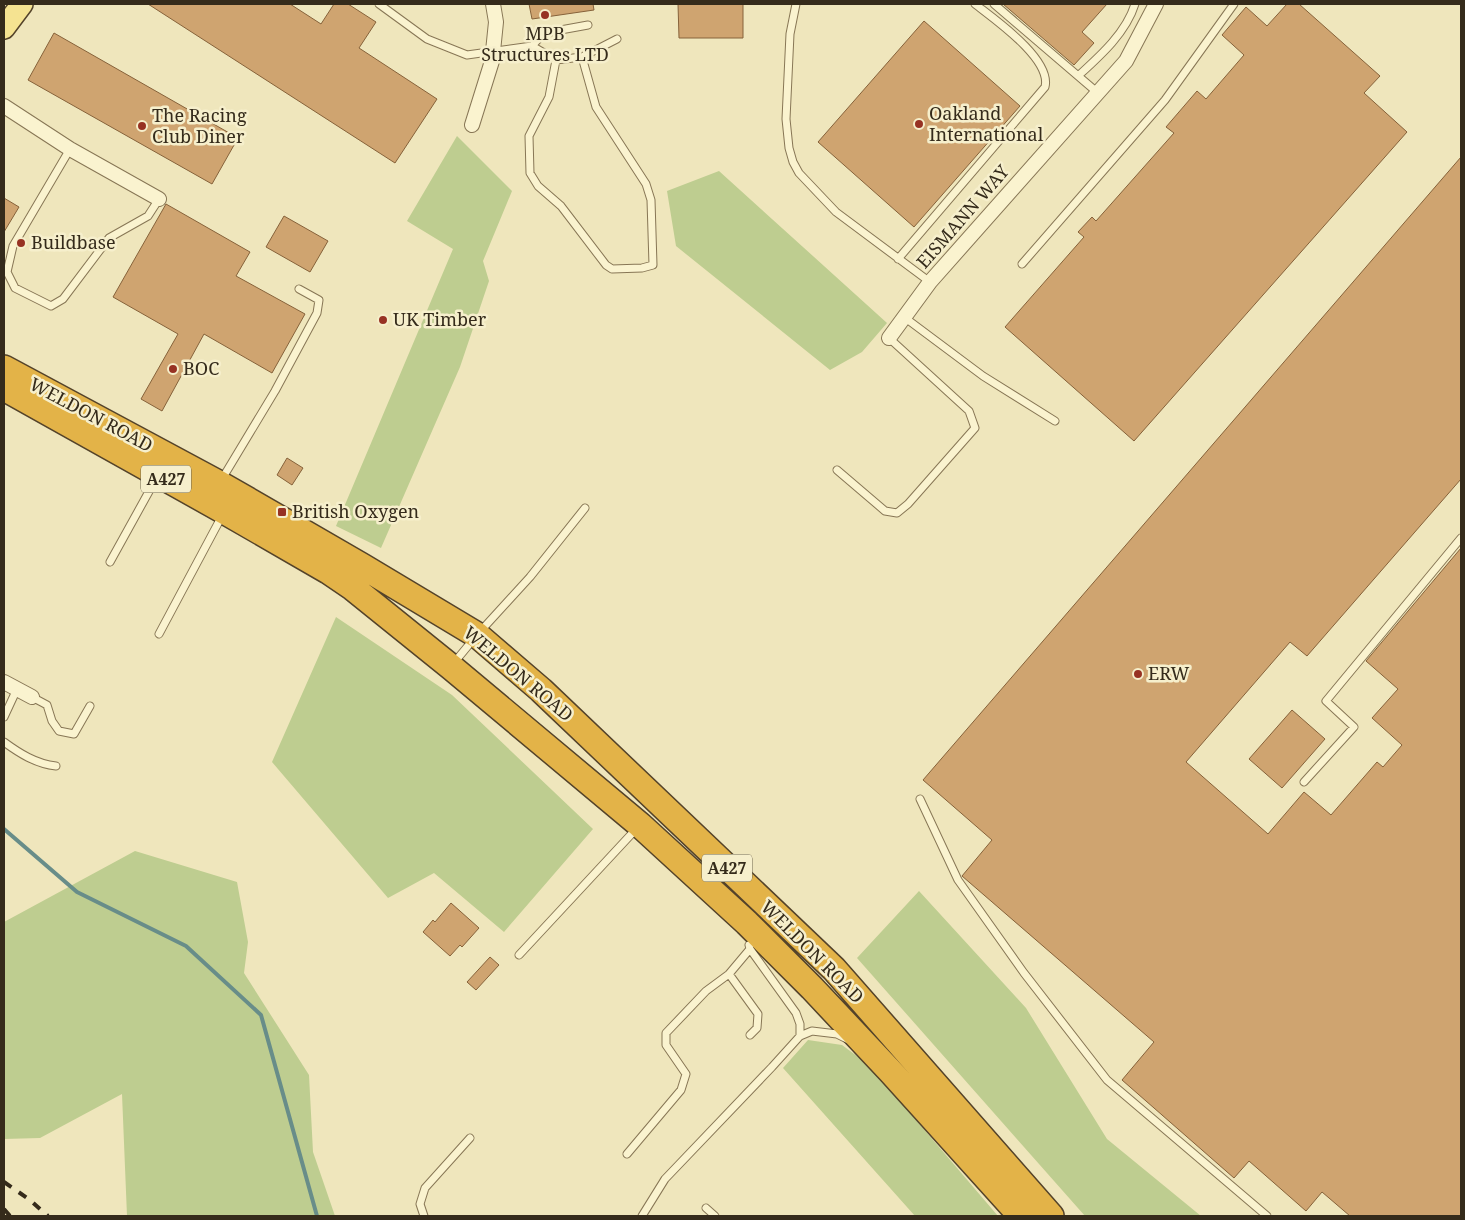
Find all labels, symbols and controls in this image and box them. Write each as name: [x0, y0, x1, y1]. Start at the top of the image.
marker: MPB Structures LTD: [539, 9, 551, 21]
place label: MPB Structures LTD: [481, 21, 609, 66]
place label: Oakland International: [929, 101, 1044, 146]
place label: The Racing Club Diner: [152, 103, 247, 148]
marker: Oakland International: [913, 118, 925, 130]
marker: The Racing Club Diner: [136, 120, 148, 132]
street label: EISMANN WAY: [911, 159, 1014, 273]
place label: Buildbase: [31, 230, 116, 254]
marker: Buildbase: [15, 237, 27, 249]
place label: UK Timber: [393, 307, 487, 331]
marker: UK Timber: [377, 314, 389, 326]
place label: BOC: [183, 356, 219, 380]
marker: BOC: [167, 363, 179, 375]
street label: WELDON ROAD: [26, 372, 157, 457]
road number: A427: [141, 466, 191, 492]
place label: British Oxygen: [292, 499, 420, 523]
marker: British Oxygen: [276, 506, 288, 518]
street label: WELDON ROAD: [459, 620, 579, 726]
place label: ERW: [1148, 661, 1189, 685]
marker: ERW: [1132, 668, 1144, 680]
road number: A427: [702, 854, 752, 881]
street label: WELDON ROAD: [756, 895, 869, 1008]

